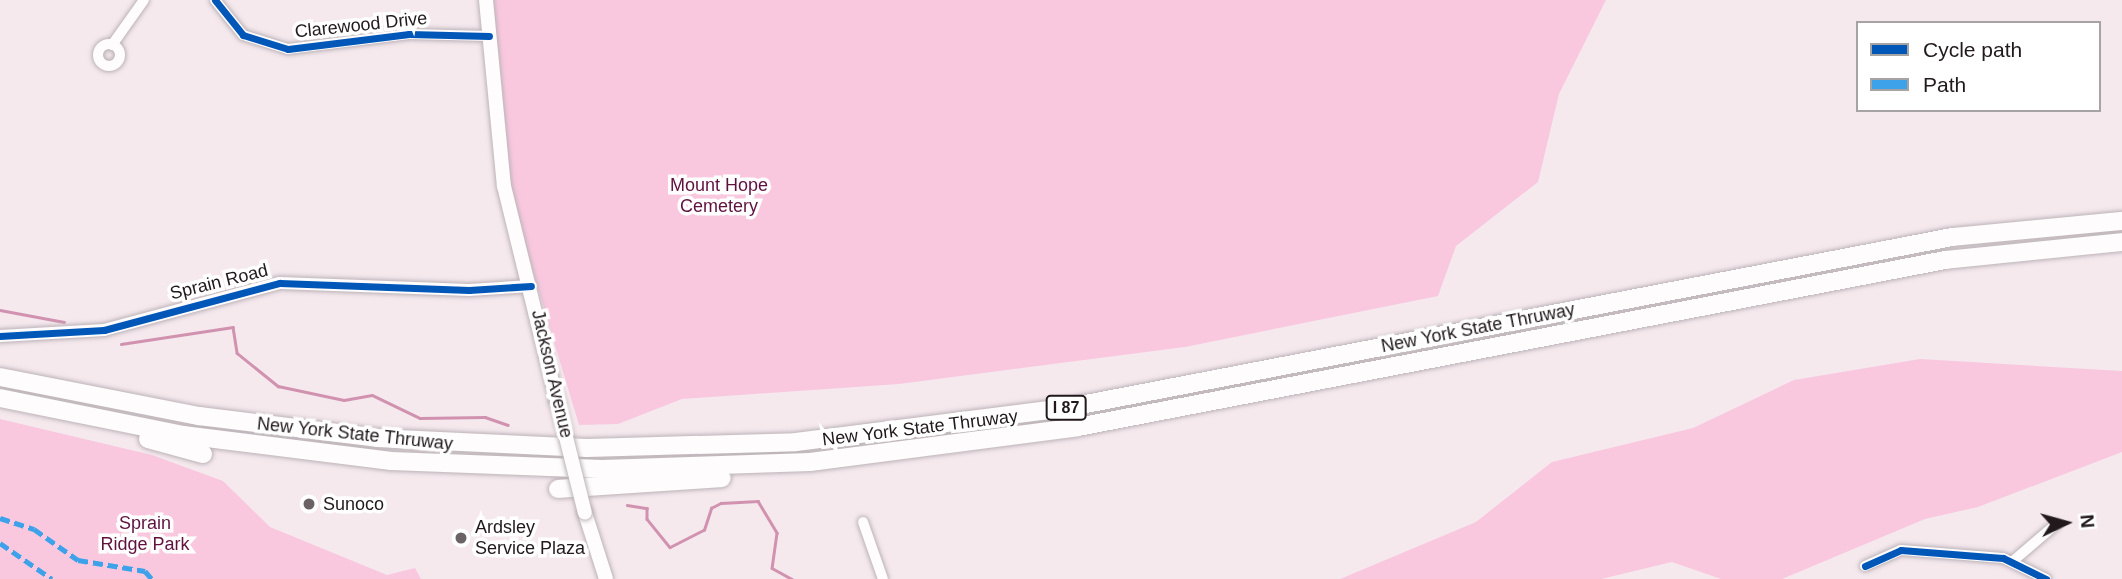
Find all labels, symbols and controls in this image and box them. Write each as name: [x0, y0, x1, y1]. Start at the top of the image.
street label: Clarewood Drive: [294, 7, 428, 43]
legend: [1856, 21, 2101, 112]
text: Cycle path: [1923, 38, 2022, 61]
text: Path: [1923, 73, 1966, 96]
park label: Mount Hope Cemetery: [670, 175, 768, 218]
street label: Sprain Road: [168, 259, 270, 305]
street label: New York State Thruway: [1379, 299, 1577, 357]
street label: Jackson Avenue: [527, 307, 577, 441]
road number: I 87: [1045, 396, 1087, 420]
street label: New York State Thruway: [821, 405, 1019, 451]
street label: New York State Thruway: [256, 413, 454, 455]
north arrow: [2031, 488, 2101, 558]
place label: Sunoco: [323, 493, 384, 515]
marker: Sunoco: [301, 496, 317, 512]
park label: Sprain Ridge Park: [100, 513, 190, 556]
text: N: [2076, 513, 2098, 529]
place label: Ardsley Service Plaza: [475, 517, 585, 560]
marker: Ardsley Service Plaza: [453, 530, 469, 546]

